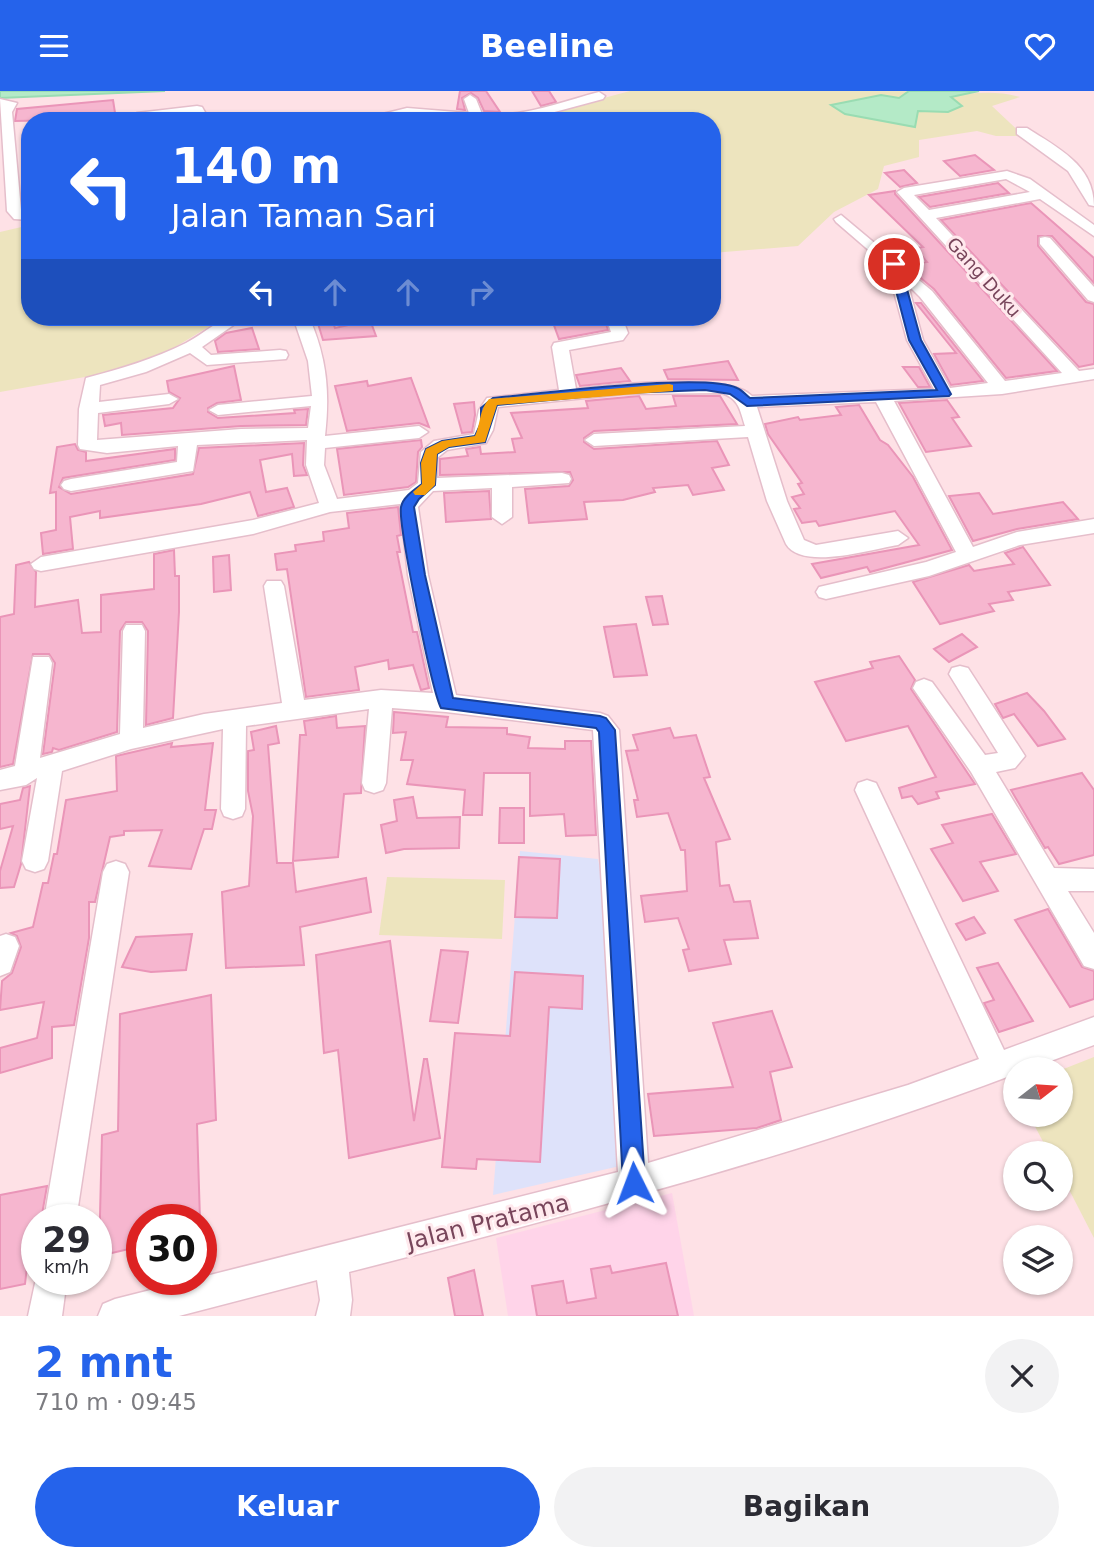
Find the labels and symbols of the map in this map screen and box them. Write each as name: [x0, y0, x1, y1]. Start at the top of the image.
street label: Gang Duku: [943, 233, 1025, 321]
pin: [864, 234, 924, 294]
north arrow: [1003, 1057, 1073, 1127]
position arrow: [597, 1146, 671, 1220]
street label: Jalan Pratama: [402, 1188, 572, 1256]
speed limit sign: 30: [126, 1204, 217, 1295]

